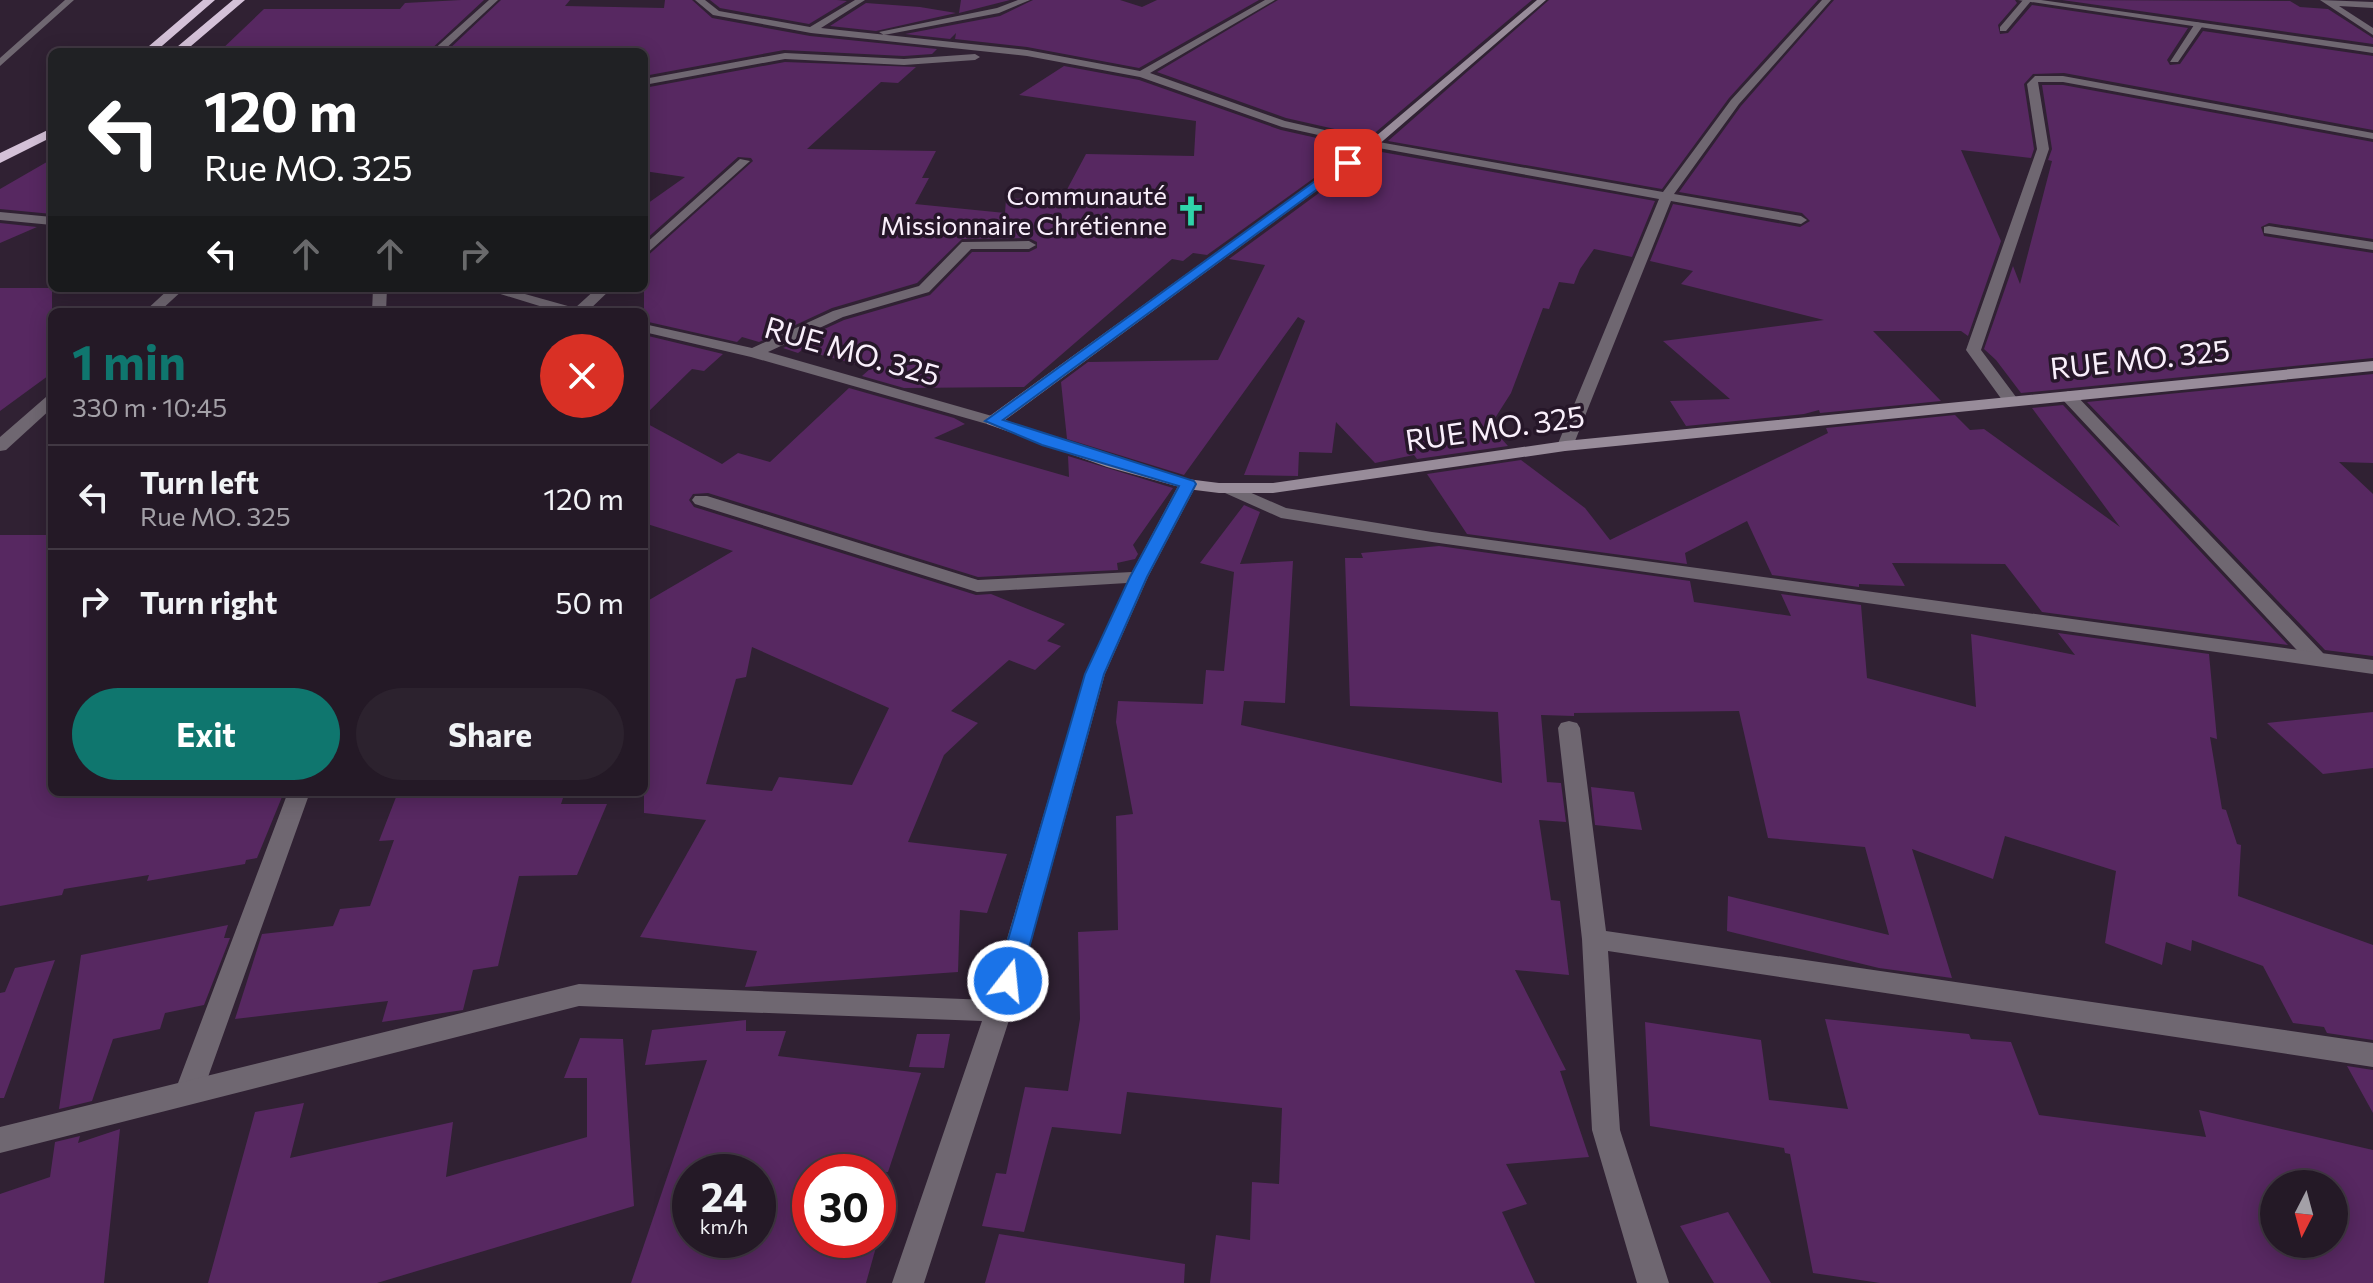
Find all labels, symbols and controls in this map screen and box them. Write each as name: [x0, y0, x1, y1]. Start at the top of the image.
text: 120 m: [204, 75, 358, 144]
icon: left: [72, 80, 176, 184]
pin: [1314, 129, 1382, 197]
icon: arrive: [1326, 141, 1370, 185]
text: Rue MO. 325: [204, 144, 413, 188]
place label: Communauté Missionnaire Chrétienne: [880, 179, 1167, 240]
church icon: Communauté Missionnaire Chrétienne: [1174, 194, 1208, 228]
icon: left: [200, 232, 244, 276]
icon: ahead: [284, 232, 328, 276]
icon: ahead: [368, 232, 412, 276]
icon: right: [452, 232, 496, 276]
street label: RUE MO. 325: [761, 307, 945, 392]
street label: RUE MO. 325: [2048, 330, 2231, 385]
text: 1 min: [72, 331, 186, 390]
button: close: [540, 334, 624, 418]
text: 330 m · 10:45: [72, 391, 227, 422]
street label: RUE MO. 325: [1403, 396, 1587, 457]
text: Turn left: [140, 463, 259, 500]
icon: left: [72, 475, 116, 519]
text: 120 m: [543, 479, 624, 516]
text: Rue MO. 325: [140, 500, 291, 531]
icon: right: [72, 579, 116, 623]
text: Turn right: [140, 583, 277, 620]
text: 50 m: [555, 583, 624, 620]
button: Exit: [72, 688, 340, 780]
button: Share: [356, 688, 624, 780]
position arrow: [966, 939, 1050, 1023]
speed limit sign: 30: [792, 1154, 896, 1258]
north arrow: [2260, 1170, 2348, 1258]
map controls: [2260, 1170, 2348, 1258]
text: 24: [701, 1171, 747, 1220]
text: km/h: [700, 1214, 748, 1238]

